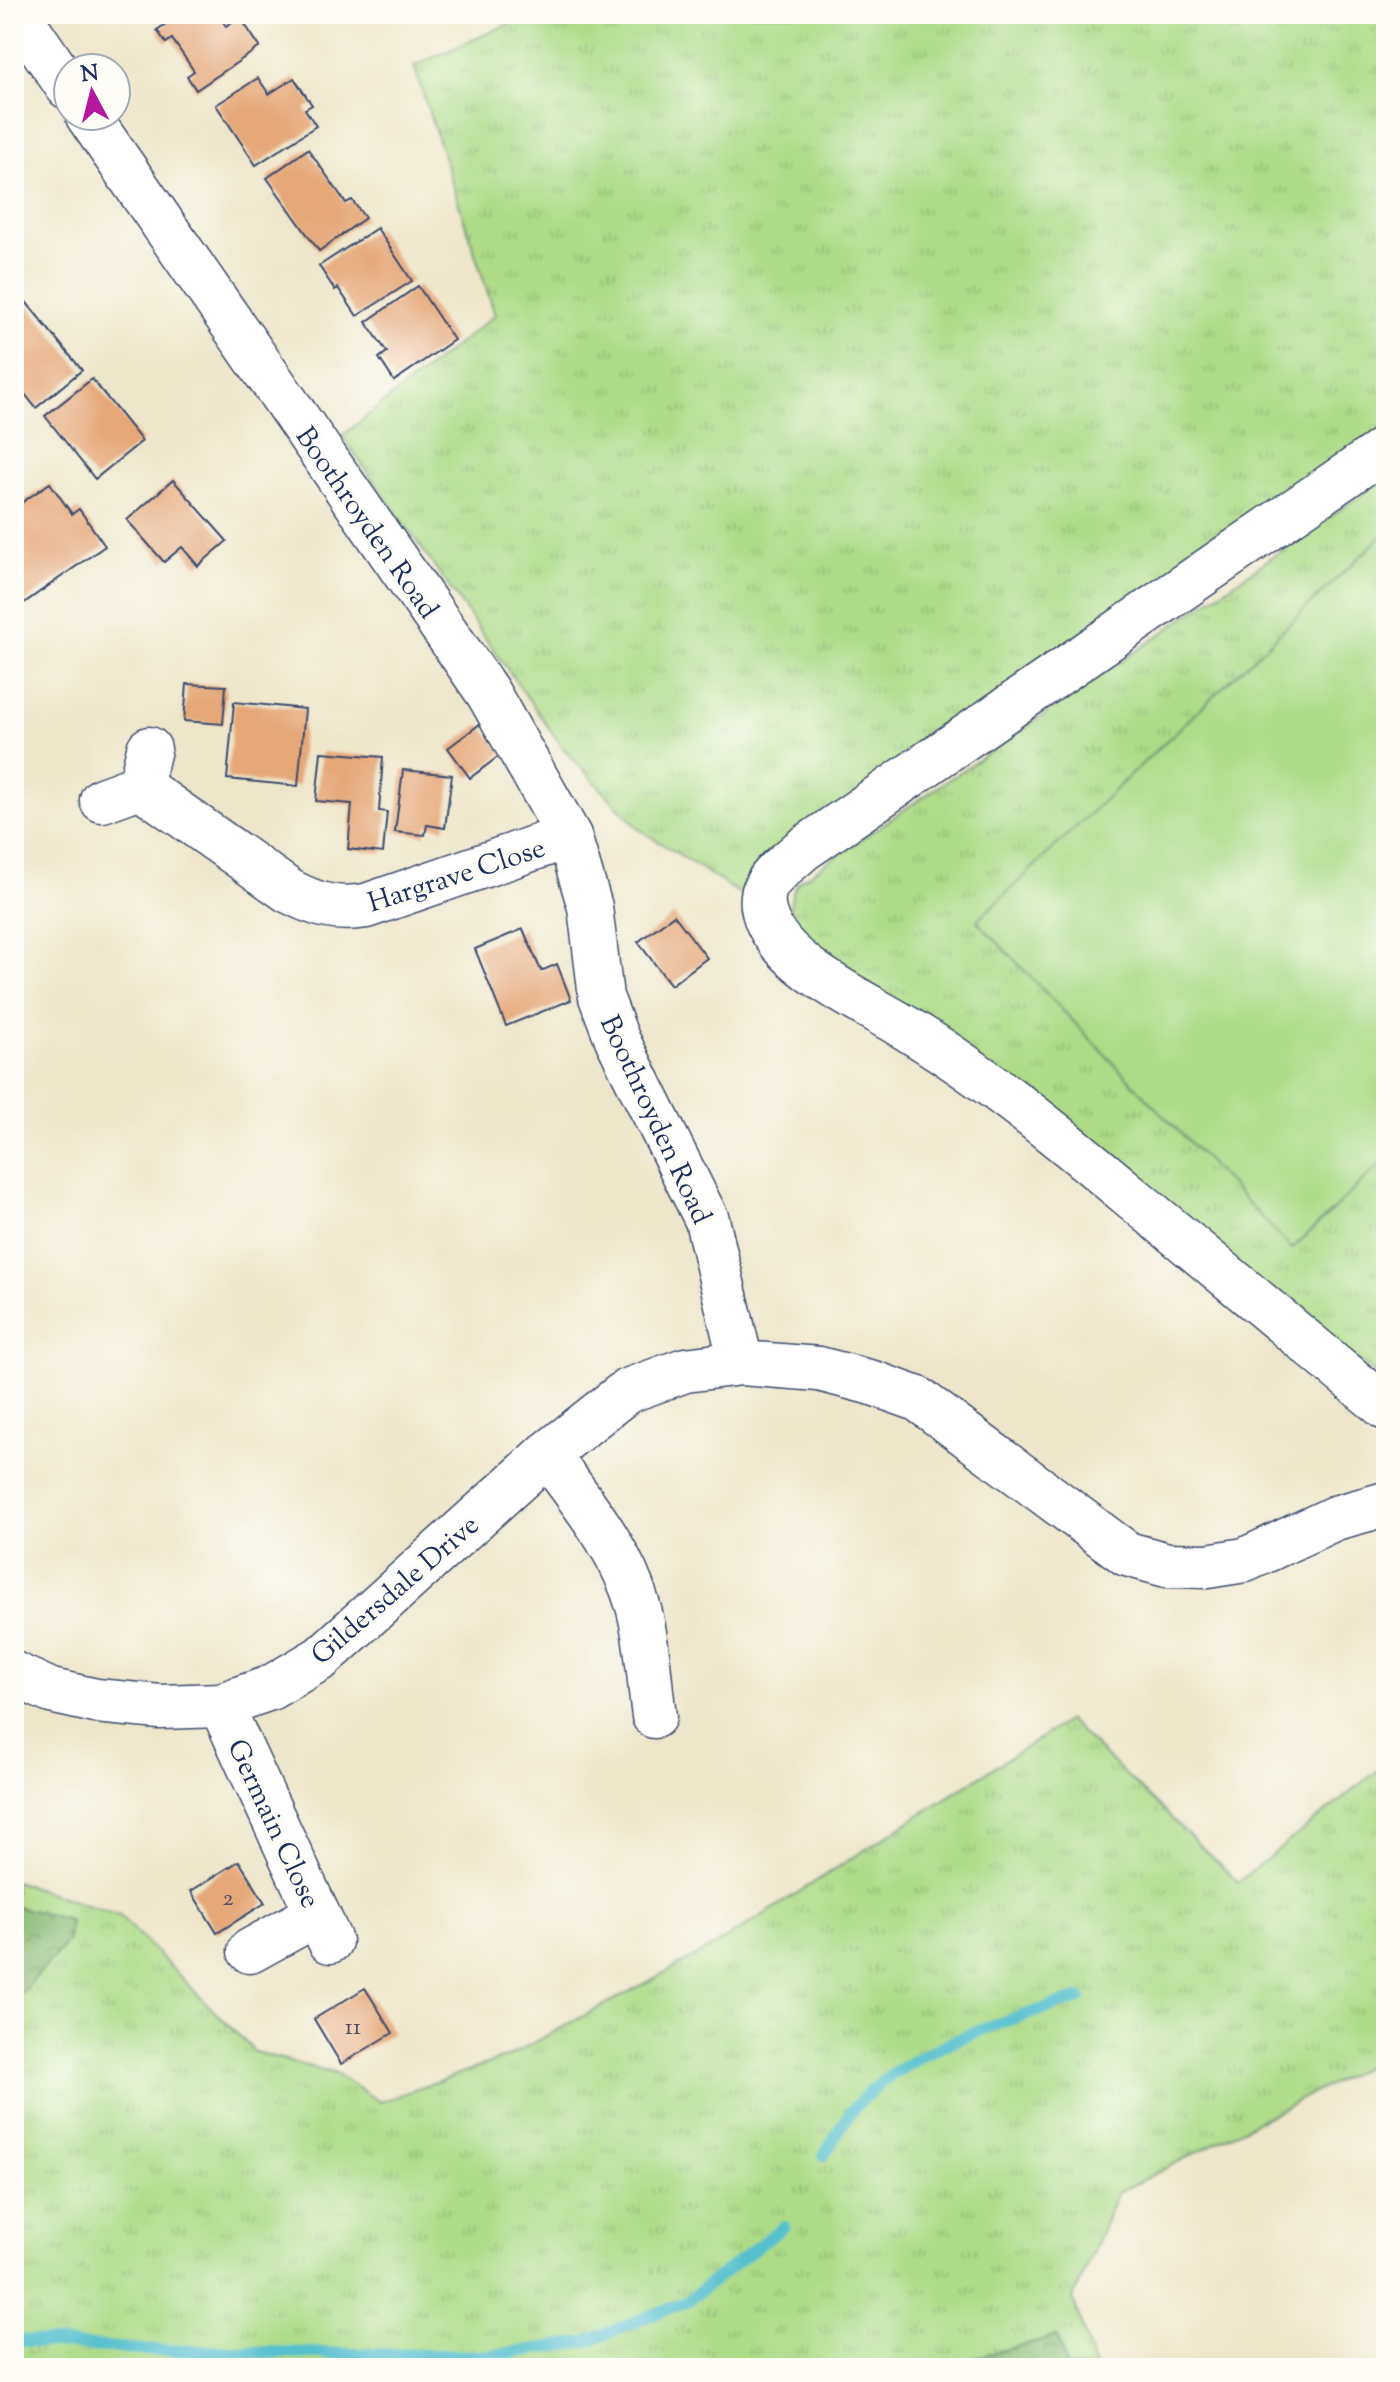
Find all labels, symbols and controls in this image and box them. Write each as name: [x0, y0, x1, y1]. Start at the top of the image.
north arrow: [52, 52, 132, 132]
text: N: [79, 58, 101, 92]
street label: Boothroyden Road: [284, 420, 447, 628]
street label: Hargrave Close: [363, 829, 551, 924]
street label: Boothroyden Road: [588, 1009, 720, 1231]
street label: Gildersdale Drive: [303, 1507, 489, 1676]
street label: Germain Close: [216, 1733, 329, 1915]
house number: 2: [222, 1882, 234, 1916]
house number: 11: [345, 2011, 361, 2045]

